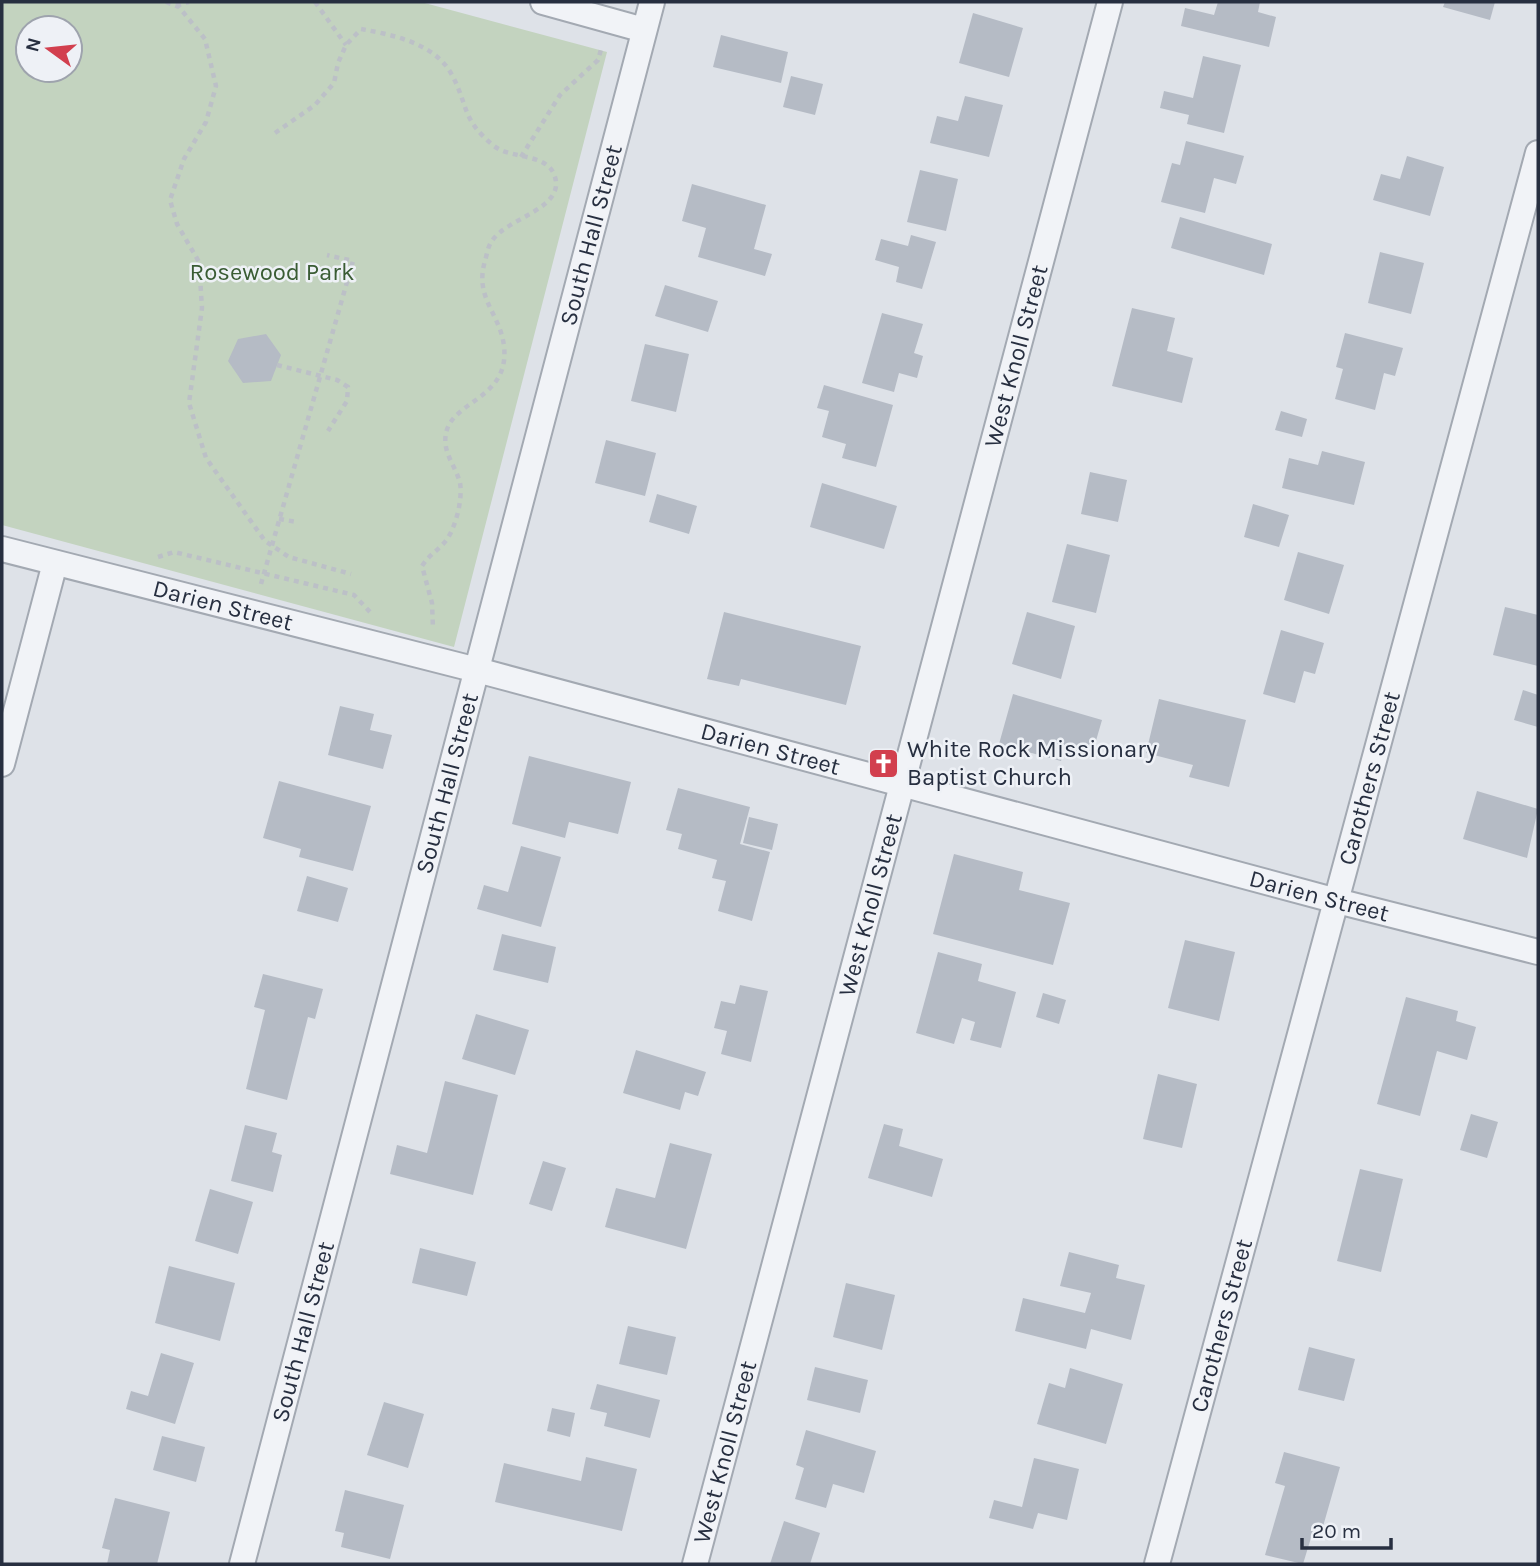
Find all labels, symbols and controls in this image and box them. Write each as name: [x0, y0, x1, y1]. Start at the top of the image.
north arrow: [14, 14, 84, 84]
text: N: [21, 35, 46, 54]
street label: South Hall Street: [554, 142, 628, 328]
park label: Rosewood Park: [190, 258, 355, 286]
street label: West Knoll Street: [978, 262, 1054, 450]
street label: Darien Street: [150, 574, 296, 637]
street label: Carothers Street: [1332, 688, 1406, 868]
street label: South Hall Street: [410, 690, 484, 877]
street label: Darien Street: [698, 717, 843, 781]
place label: White Rock Missionary Baptist Church: [907, 735, 1157, 791]
church icon: White Rock Missionary Baptist Church: [867, 746, 901, 780]
street label: West Knoll Street: [832, 811, 908, 999]
street label: Darien Street: [1246, 864, 1392, 928]
street label: Carothers Street: [1185, 1236, 1258, 1415]
street label: South Hall Street: [266, 1238, 340, 1425]
street label: West Knoll Street: [687, 1358, 762, 1546]
scale bar: [1302, 1506, 1391, 1550]
text: 20 m: [1312, 1519, 1361, 1543]

